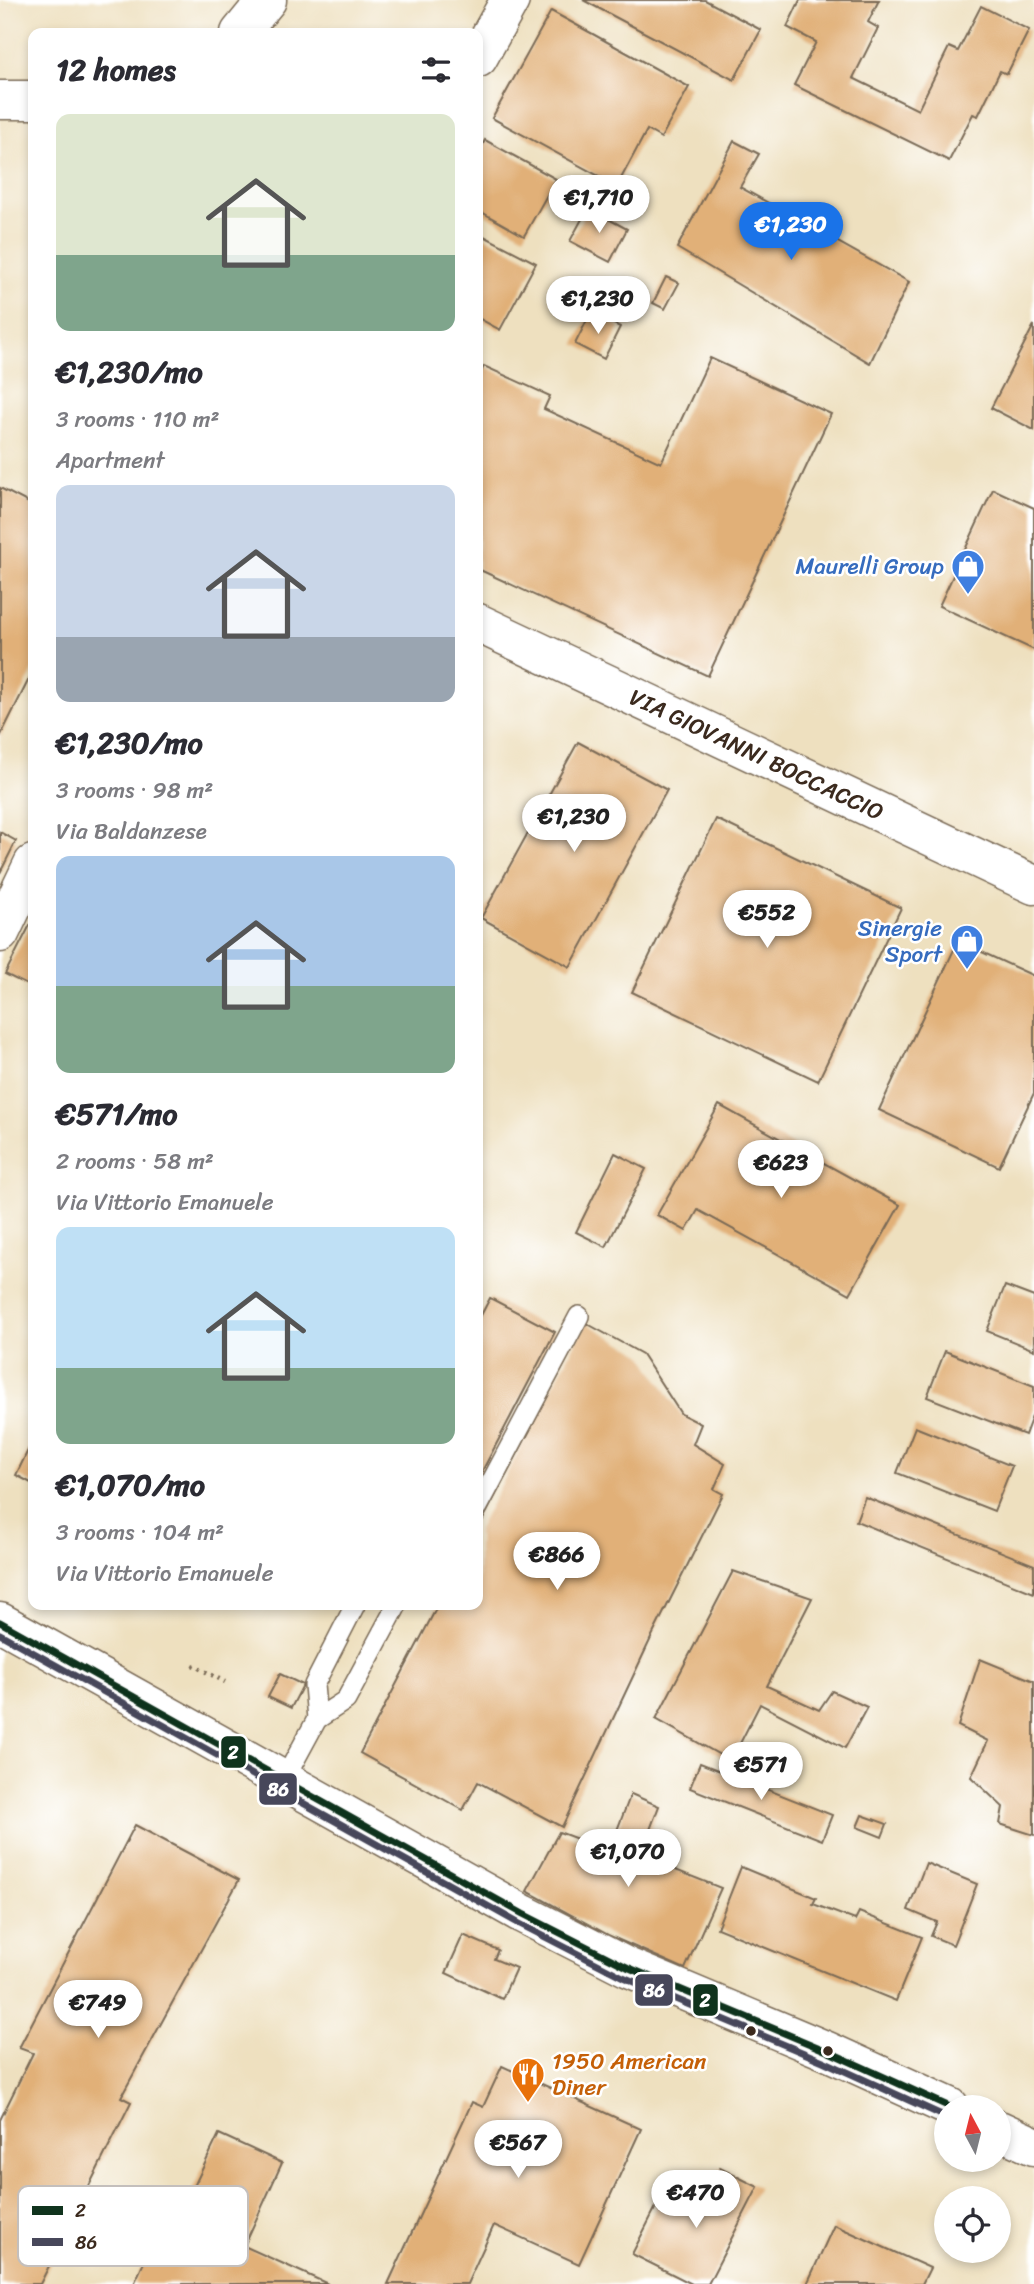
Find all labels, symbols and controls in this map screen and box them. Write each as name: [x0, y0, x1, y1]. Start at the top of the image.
text: 12 homes: [56, 43, 176, 97]
icon: filters: [417, 51, 455, 89]
icon: home: [193, 160, 319, 286]
pin: €1,710: [542, 176, 656, 235]
text: €1,710: [565, 177, 633, 218]
pin: €1,230: [734, 202, 848, 262]
text: €1,230: [755, 204, 827, 245]
pin: €1,230: [541, 276, 655, 336]
text: €1,230: [562, 278, 634, 319]
text: €1,230/mo: [56, 345, 203, 399]
text: 3 rooms · 110 m²: [56, 399, 220, 440]
text: Apartment: [56, 440, 165, 481]
icon: home: [193, 531, 319, 657]
place label: Maurelli Group: [795, 546, 944, 587]
shop icon: Maurelli Group: [949, 547, 987, 596]
street label: VIA GIOVANNI BOCCACCIO: [622, 677, 891, 832]
text: €1,230/mo: [56, 716, 203, 770]
text: 3 rooms · 98 m²: [56, 770, 213, 811]
pin: €1,230: [517, 794, 631, 854]
text: €1,230: [538, 796, 610, 837]
text: Via Baldanzese: [56, 811, 207, 852]
pin: €552: [726, 890, 808, 950]
text: €552: [739, 892, 795, 933]
icon: home: [193, 902, 319, 1028]
place label: Sinergie Sport: [858, 908, 944, 975]
shop icon: Sinergie Sport: [948, 922, 986, 971]
text: €571/mo: [56, 1087, 177, 1141]
pin: €623: [740, 1140, 822, 1200]
text: 2 rooms · 58 m²: [56, 1141, 214, 1182]
text: €623: [754, 1142, 808, 1183]
text: Via Vittorio Emanuele: [56, 1182, 274, 1223]
icon: home: [193, 1273, 319, 1399]
text: €1,070/mo: [56, 1458, 205, 1512]
text: 3 rooms · 104 m²: [56, 1512, 224, 1553]
pin: €866: [516, 1532, 598, 1592]
text: €866: [529, 1534, 585, 1575]
text: Via Vittorio Emanuele: [56, 1553, 274, 1594]
line badge: 2: [220, 1735, 247, 1769]
text: 2: [227, 1736, 239, 1769]
pin: €571: [720, 1742, 802, 1802]
text: €571: [735, 1744, 787, 1785]
line badge: 86: [258, 1772, 298, 1806]
text: 86: [266, 1773, 289, 1806]
pin: €1,070: [571, 1829, 685, 1889]
text: €1,070: [591, 1831, 665, 1872]
line badge: 86: [634, 1973, 674, 2007]
text: 86: [642, 1974, 665, 2007]
pin: €749: [57, 1980, 139, 2040]
text: €749: [70, 1982, 126, 2023]
line badge: 2: [692, 1983, 719, 2017]
text: 2: [699, 1984, 711, 2017]
unlabelled marker: [744, 2024, 758, 2038]
place label: 1950 American Diner: [552, 2041, 706, 2108]
unlabelled marker: [821, 2044, 835, 2058]
restaurant icon: 1950 American Diner: [509, 2055, 547, 2104]
north arrow: [934, 2095, 1012, 2172]
map controls: [934, 2095, 1011, 2263]
pin: €567: [477, 2120, 559, 2180]
text: €567: [490, 2122, 546, 2163]
pin: €470: [655, 2170, 737, 2230]
text: €470: [667, 2172, 725, 2213]
legend: [18, 2186, 248, 2266]
button: locate: [934, 2186, 1011, 2263]
text: 2: [75, 2194, 86, 2227]
text: 86: [75, 2226, 97, 2259]

